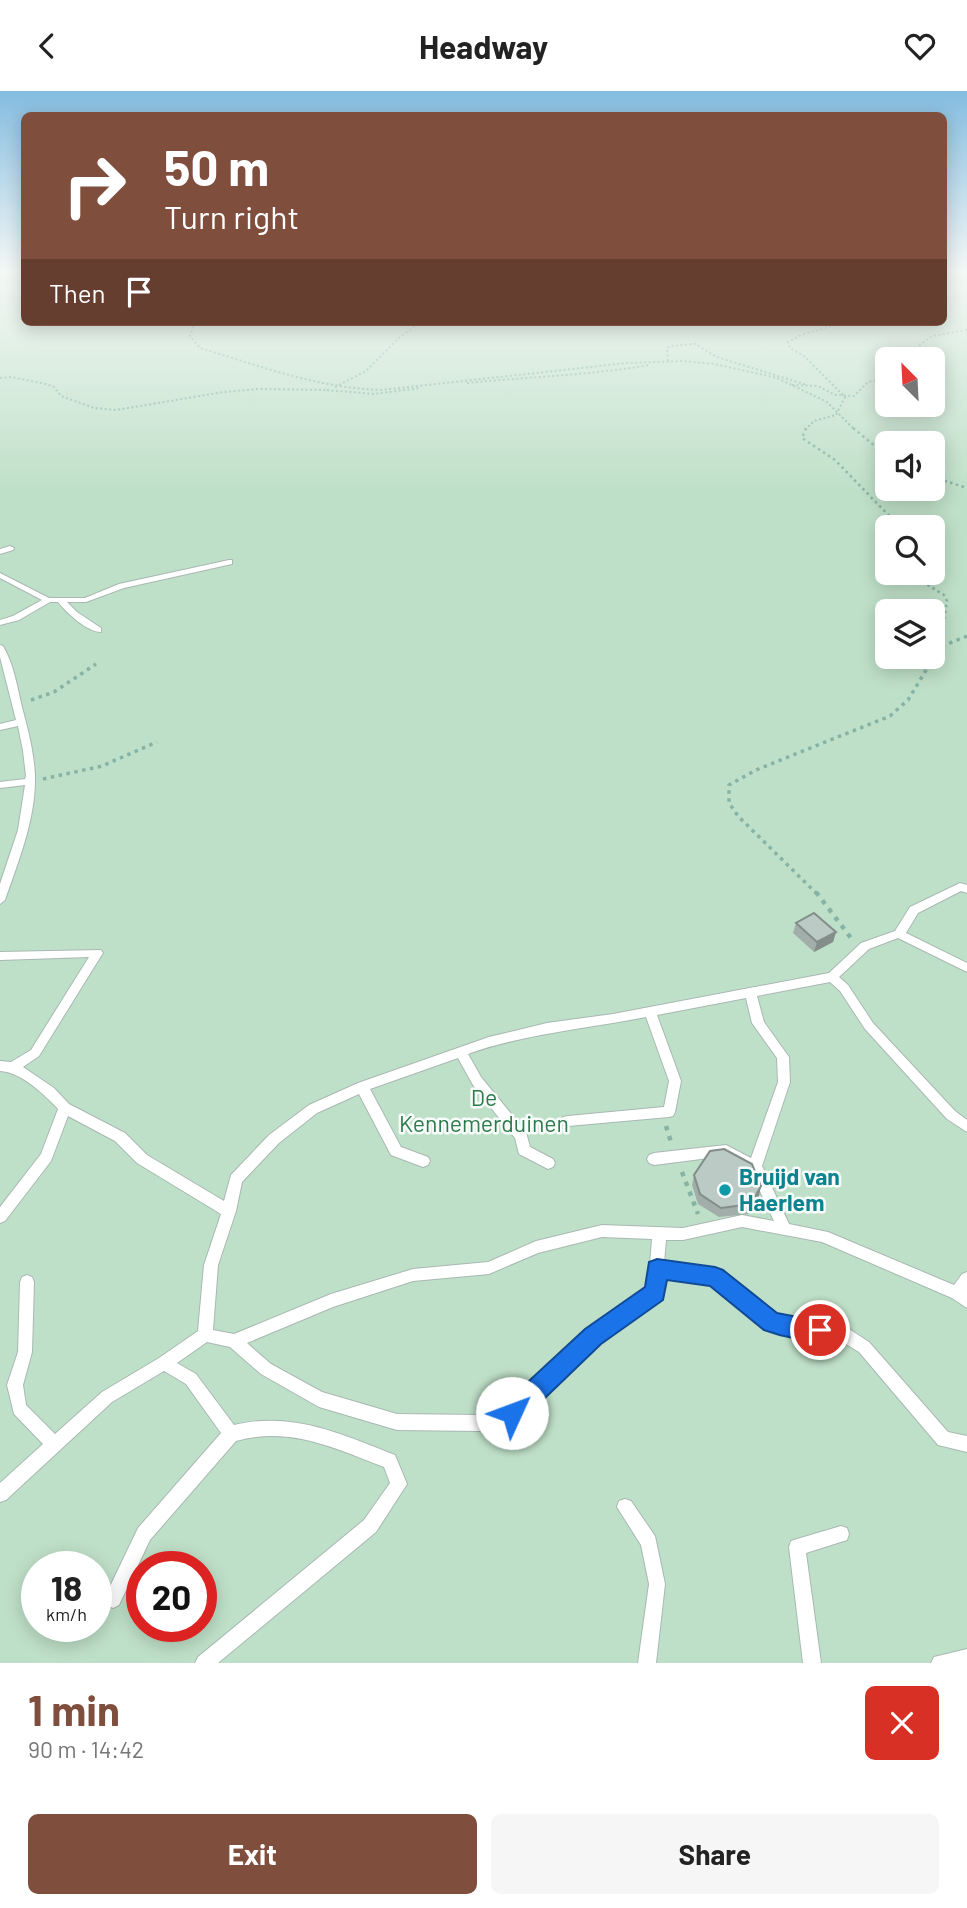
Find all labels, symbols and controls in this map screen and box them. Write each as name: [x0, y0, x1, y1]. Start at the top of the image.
icon: back: [28, 27, 66, 65]
text: Headway: [419, 27, 548, 65]
icon: heart: [901, 27, 939, 65]
text: 50 m: [164, 137, 269, 196]
icon: right: [49, 140, 140, 231]
text: Turn right: [164, 197, 299, 235]
icon: arrive: [120, 273, 158, 311]
text: Then: [49, 277, 106, 308]
north arrow: [875, 347, 945, 417]
map controls: [875, 347, 945, 669]
button: sound: [875, 431, 945, 501]
button: search: [875, 515, 945, 585]
button: layers: [875, 599, 945, 669]
park label: De Kennemerduinen: [399, 1083, 569, 1137]
place label: Bruijd van Haerlem: [739, 1162, 840, 1216]
marker: Bruijd van Haerlem: [717, 1182, 733, 1198]
pin: [790, 1300, 850, 1360]
icon: arrive: [801, 1311, 839, 1349]
position arrow: [475, 1376, 549, 1450]
speed limit sign: 20: [126, 1551, 217, 1642]
text: 18: [51, 1566, 82, 1608]
text: km/h: [46, 1603, 87, 1625]
text: 1 min: [28, 1684, 120, 1734]
button: close: [865, 1686, 939, 1760]
text: 90 m · 14:42: [28, 1735, 144, 1763]
button: Exit: [28, 1814, 477, 1894]
button: Share: [491, 1814, 939, 1894]

